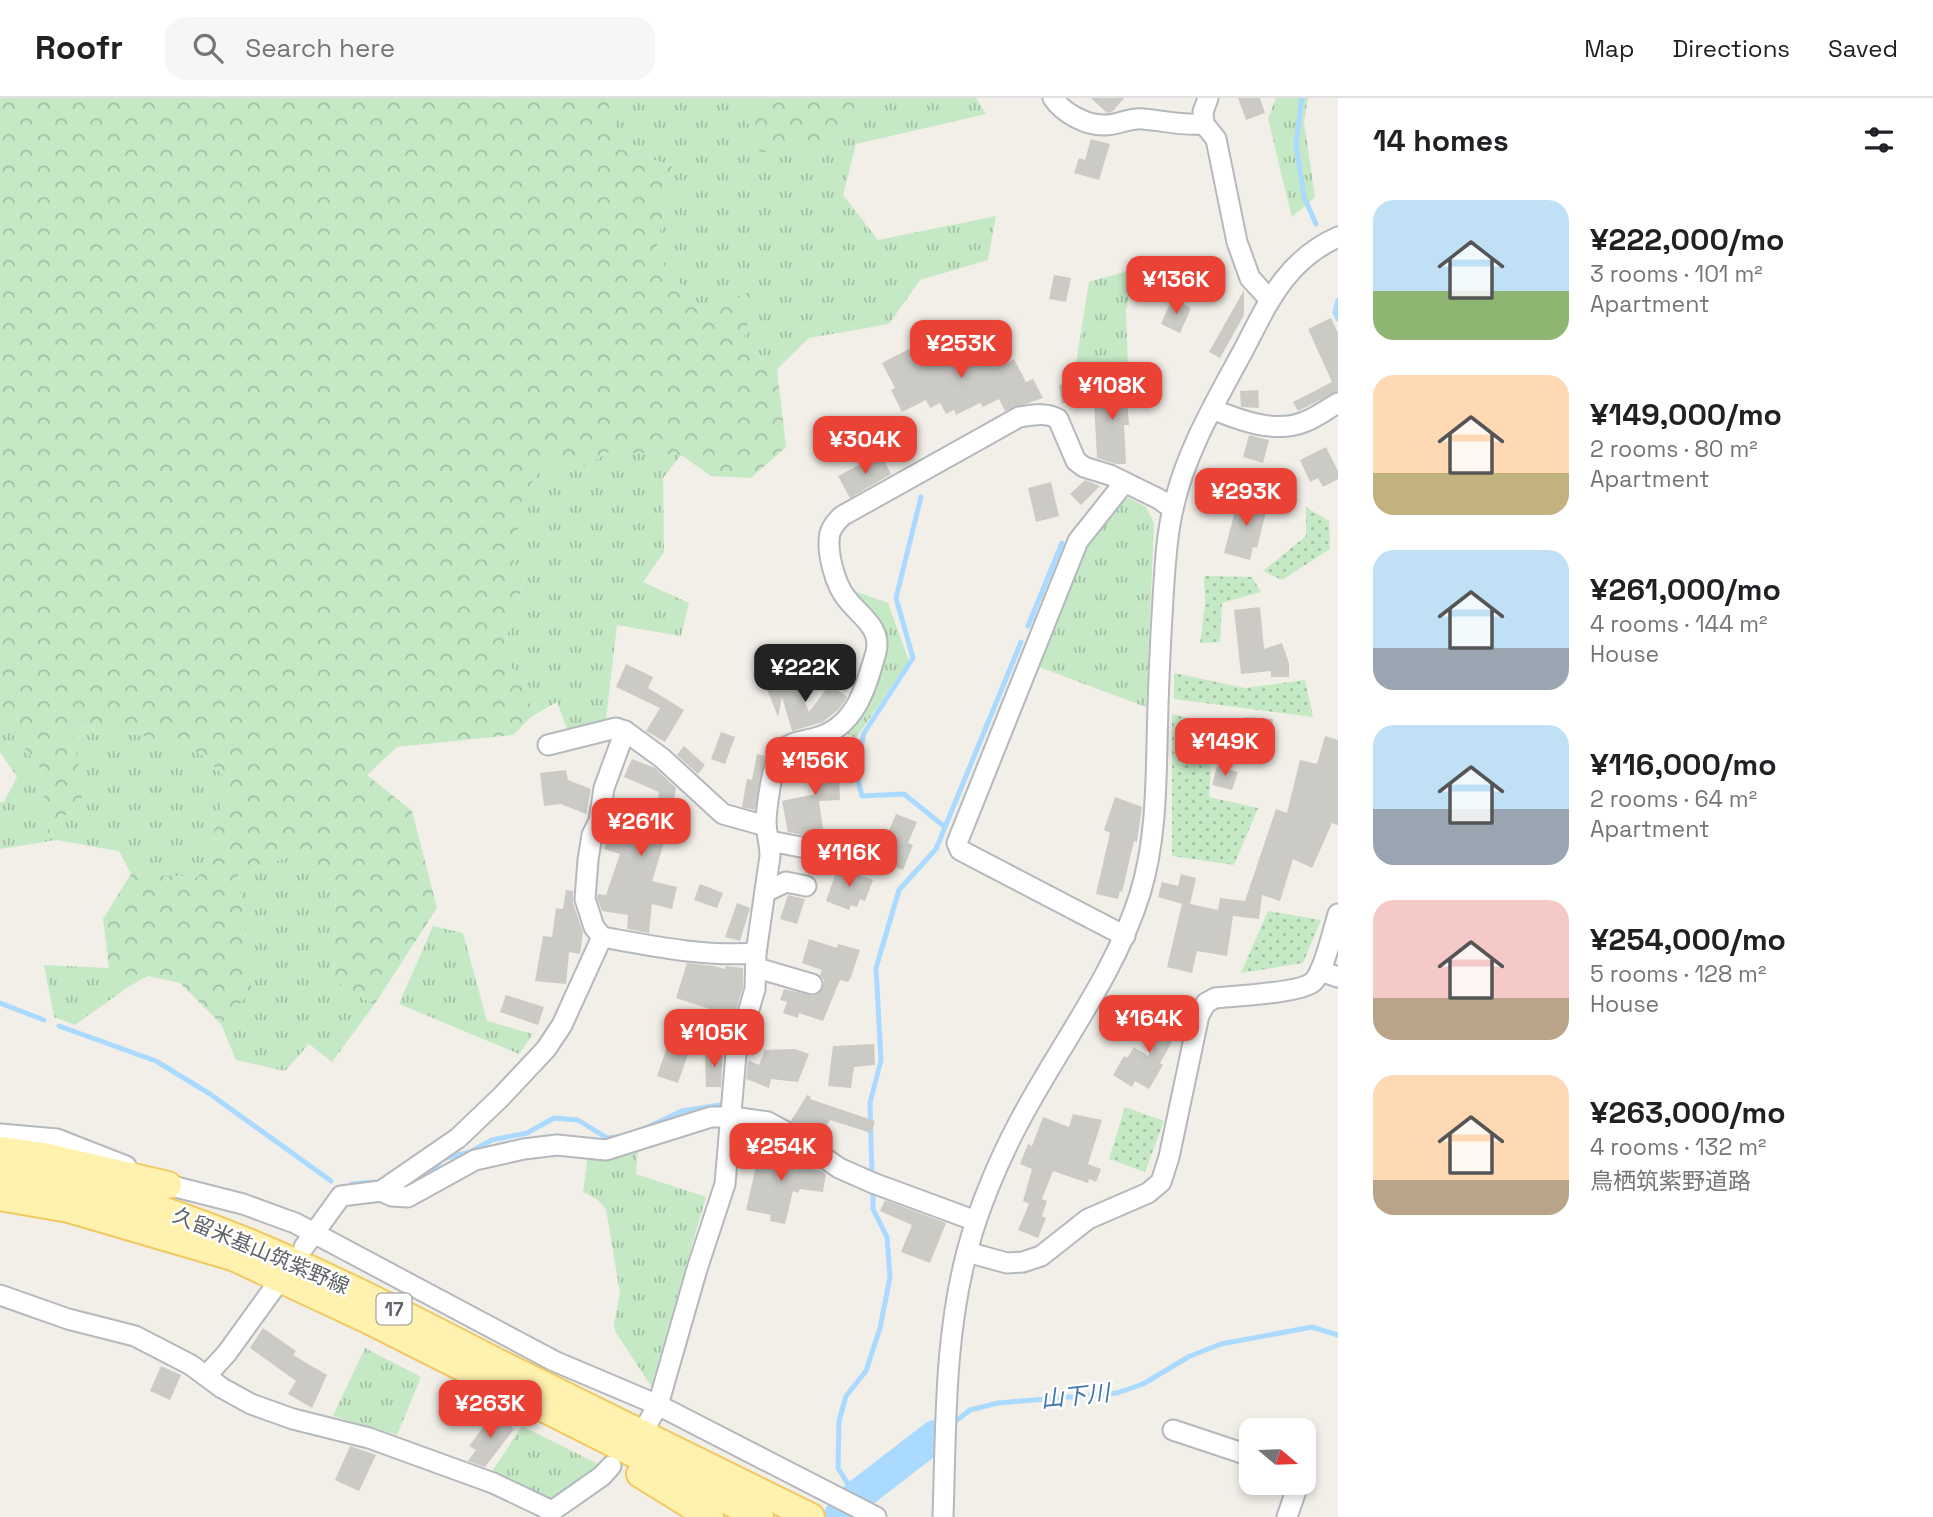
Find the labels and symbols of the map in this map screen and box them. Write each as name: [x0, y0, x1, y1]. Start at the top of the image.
pin: ¥136K: [1127, 256, 1225, 316]
pin: ¥253K: [912, 320, 1010, 380]
pin: ¥108K: [1063, 362, 1161, 422]
pin: ¥304K: [816, 416, 914, 476]
pin: ¥293K: [1197, 468, 1295, 528]
pin: ¥222K: [756, 644, 854, 704]
pin: ¥149K: [1176, 718, 1274, 778]
pin: ¥156K: [766, 738, 864, 797]
pin: ¥261K: [592, 798, 690, 858]
pin: ¥116K: [800, 830, 898, 889]
pin: ¥164K: [1100, 996, 1198, 1055]
pin: ¥105K: [665, 1010, 763, 1069]
pin: ¥254K: [732, 1124, 830, 1183]
street label: 久留米基山筑紫野線: [169, 1201, 353, 1300]
road number: 17: [376, 1294, 412, 1324]
water label: 山下川: [1039, 1377, 1114, 1415]
pin: ¥263K: [441, 1380, 539, 1440]
north arrow: [1239, 1418, 1316, 1494]

